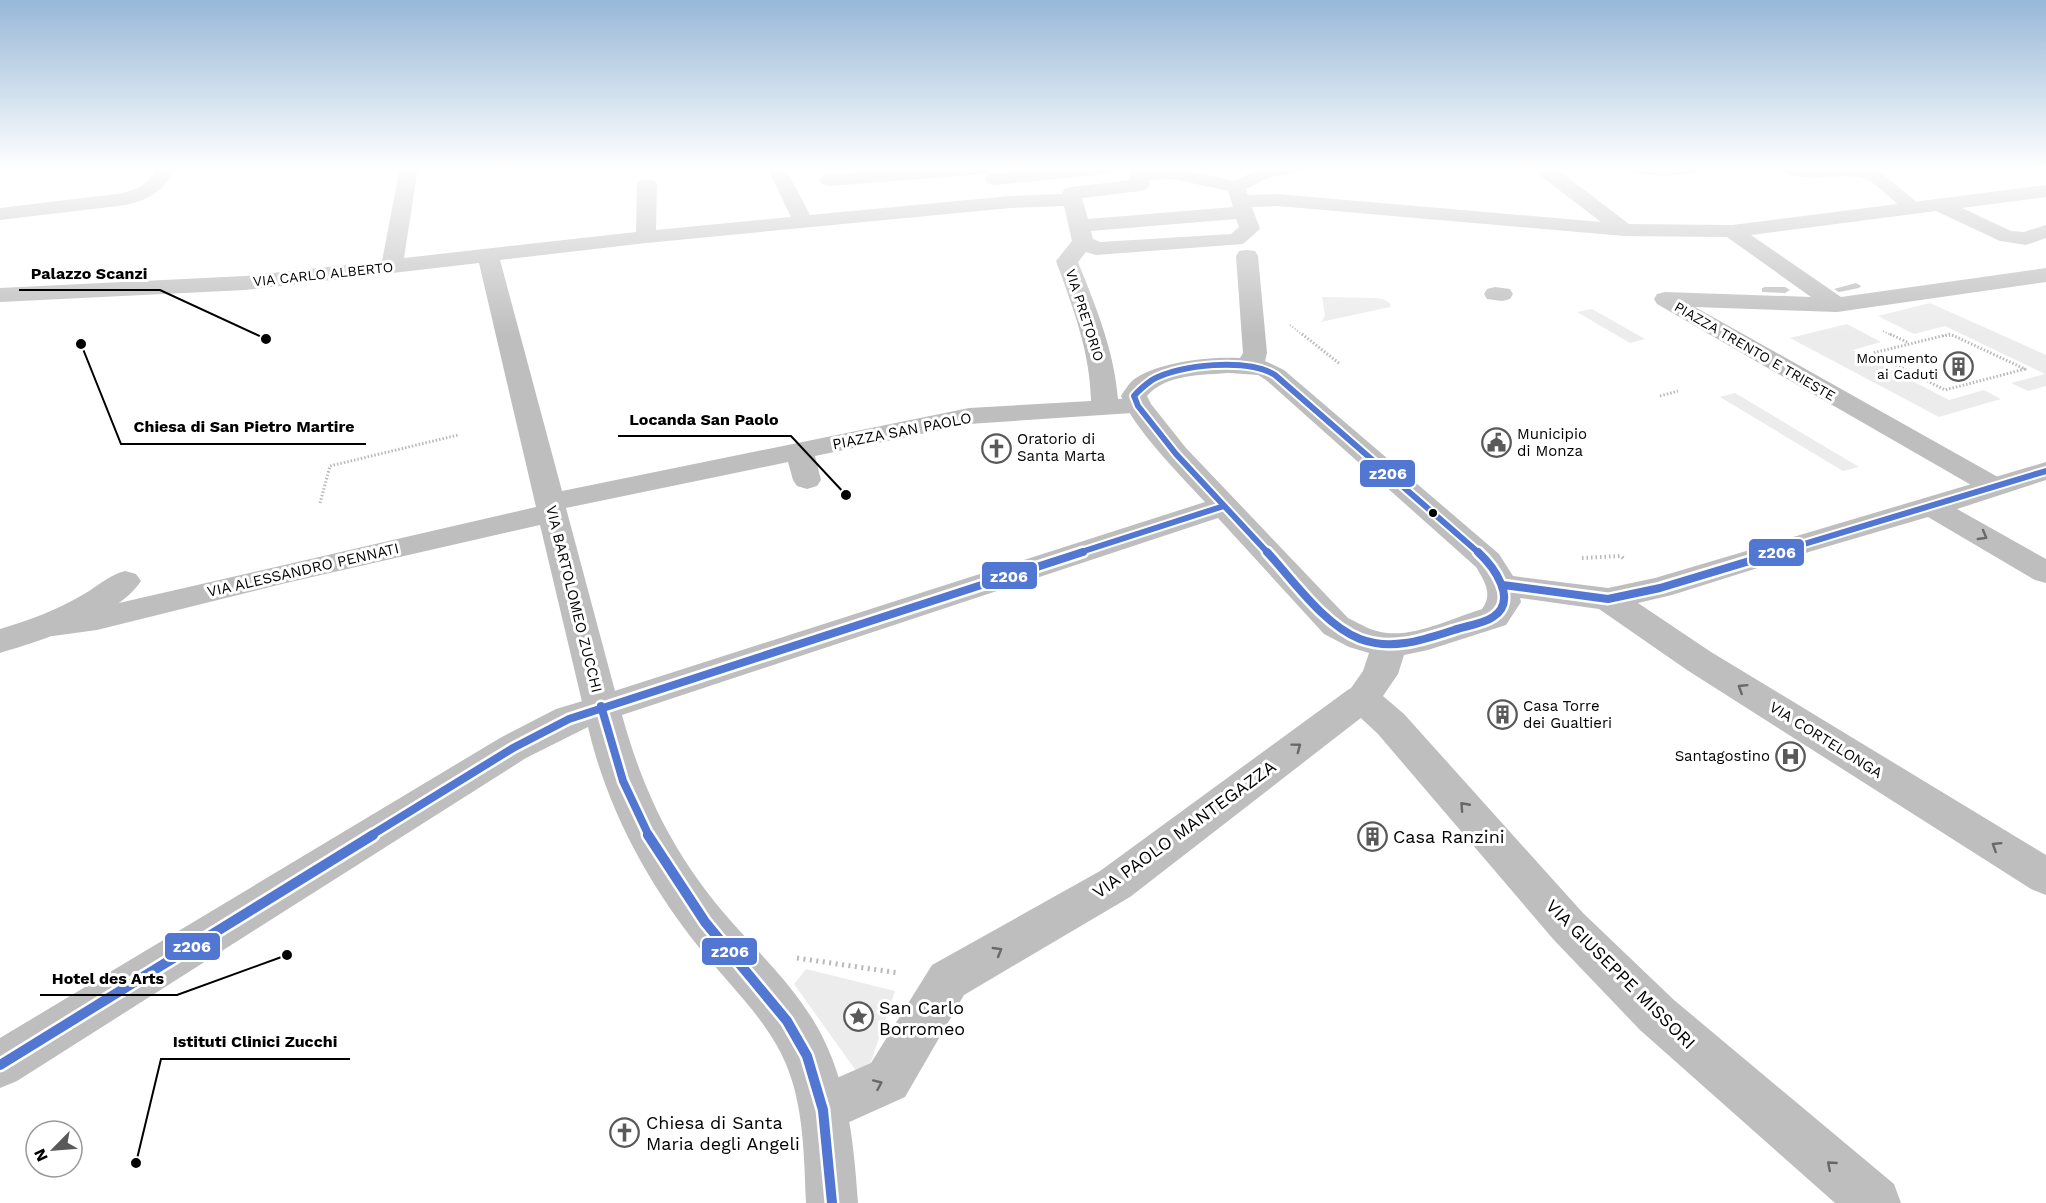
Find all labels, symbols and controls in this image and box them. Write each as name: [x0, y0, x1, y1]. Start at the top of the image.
callout: Palazzo Scanzi: [19, 256, 160, 290]
street label: VIA CARLO ALBERTO: [252, 259, 394, 289]
text: Palazzo Scanzi: [31, 264, 147, 283]
street label: VIA PRETORIO: [1063, 267, 1107, 363]
street label: PIAZZA TRENTO E TRIESTE: [1672, 298, 1838, 404]
place label: Monumento ai Caduti: [1856, 350, 1938, 382]
building icon: Monumento ai Caduti: [1943, 350, 1975, 382]
callout: Locanda San Paolo: [618, 402, 791, 436]
street label: PIAZZA SAN PAOLO: [831, 409, 973, 453]
callout: Chiesa di San Pietro Martire: [121, 410, 366, 444]
text: Locanda San Paolo: [629, 410, 779, 429]
text: Chiesa di San Pietro Martire: [134, 417, 354, 436]
place label: Municipio di Monza: [1517, 425, 1587, 460]
public building icon: Municipio di Monza: [1480, 427, 1512, 459]
place label: Oratorio di Santa Marta: [1017, 430, 1106, 465]
church icon: Oratorio di Santa Marta: [980, 432, 1012, 464]
line badge: z206: [1359, 459, 1416, 488]
text: z206: [1369, 464, 1407, 483]
street label: VIA BARTOLOMEO ZUCCHI: [542, 504, 606, 694]
unlabelled marker: [1427, 507, 1439, 519]
one-way arrow: [1977, 529, 1987, 541]
line badge: z206: [1748, 538, 1805, 567]
street label: VIA ALESSANDRO PENNATI: [205, 539, 401, 601]
text: z206: [1758, 543, 1796, 562]
line badge: z206: [981, 561, 1038, 590]
text: z206: [990, 567, 1028, 586]
one-way arrow: [1738, 683, 1748, 695]
place label: Casa Torre dei Gualtieri: [1523, 697, 1612, 732]
street label: VIA CORTELONGA: [1766, 698, 1886, 782]
building icon: Casa Torre dei Gualtieri: [1486, 699, 1518, 731]
hospital icon: Santagostino: [1775, 740, 1807, 772]
one-way arrow: [1291, 743, 1302, 754]
place label: Santagostino: [1675, 747, 1770, 765]
street label: VIA PAOLO MANTEGAZZA: [1088, 755, 1280, 903]
one-way arrow: [1460, 802, 1471, 813]
building icon: Casa Ranzini: [1356, 820, 1388, 852]
place label: Casa Ranzini: [1393, 826, 1505, 847]
one-way arrow: [1992, 842, 2003, 853]
street label: VIA GIUSEPPE MISSORI: [1542, 895, 1700, 1053]
line badge: z206: [164, 932, 221, 961]
text: z206: [173, 937, 211, 956]
line badge: z206: [701, 937, 758, 966]
text: z206: [711, 942, 749, 961]
one-way arrow: [992, 947, 1002, 958]
callout: Hotel des Arts: [40, 961, 177, 995]
text: Hotel des Arts: [52, 969, 165, 988]
place label: San Carlo Borromeo: [879, 997, 965, 1039]
place icon: San Carlo Borromeo: [842, 1001, 874, 1033]
callout: Istituti Clinici Zucchi: [161, 1025, 350, 1059]
text: Istituti Clinici Zucchi: [173, 1032, 337, 1051]
one-way arrow: [872, 1079, 883, 1091]
place label: Chiesa di Santa Maria degli Angeli: [646, 1112, 800, 1154]
church icon: Chiesa di Santa Maria degli Angeli: [609, 1116, 641, 1148]
north arrow: [24, 1119, 84, 1179]
text: N: [30, 1146, 52, 1165]
one-way arrow: [1827, 1161, 1838, 1172]

